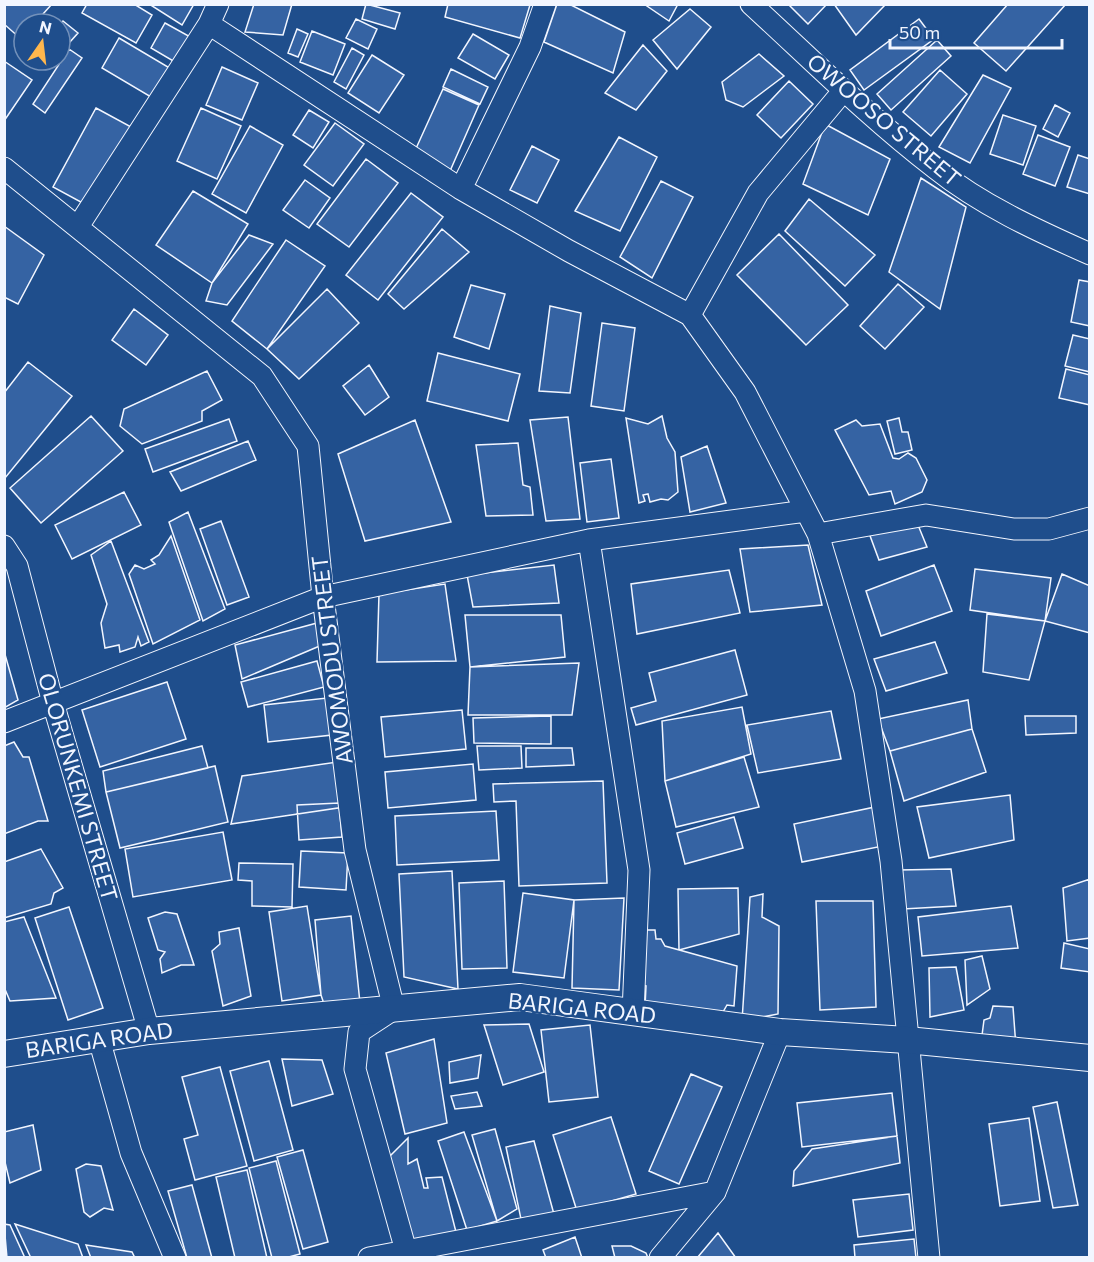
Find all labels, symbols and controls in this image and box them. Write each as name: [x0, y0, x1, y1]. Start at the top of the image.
north arrow: [12, 12, 72, 72]
scale bar: [890, 12, 1062, 50]
text: N: [38, 16, 54, 38]
text: 50 m: [899, 21, 940, 43]
street label: OWOOSO STREET: [802, 48, 967, 192]
street label: AWOMODU STREET: [305, 554, 358, 766]
street label: OLORUNKEMI STREET: [33, 670, 124, 904]
street label: BARIGA ROAD: [507, 986, 657, 1029]
street label: BARIGA ROAD: [23, 1016, 174, 1063]

